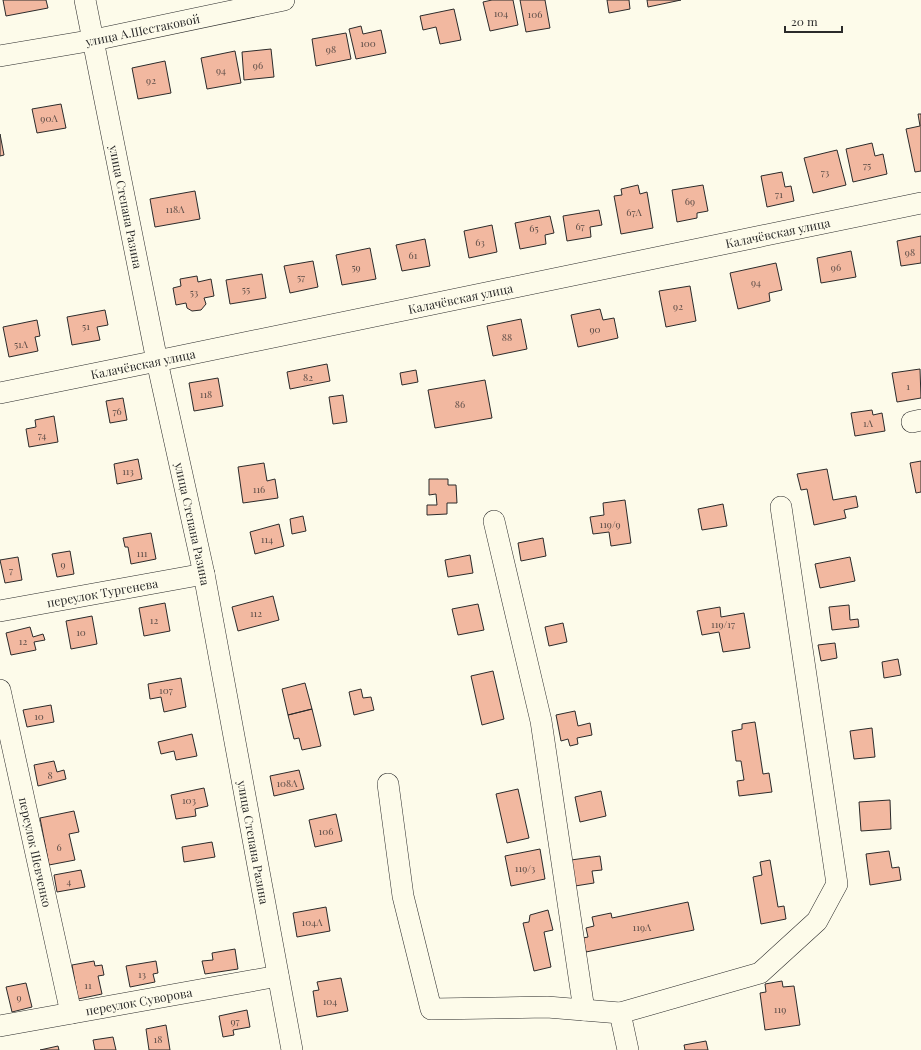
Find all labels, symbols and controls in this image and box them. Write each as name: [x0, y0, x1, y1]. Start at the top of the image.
house number: 104: [494, 6, 508, 20]
house number: 106: [528, 7, 542, 21]
scale bar: [785, 8, 842, 34]
street label: улица А.Шестаковой: [83, 10, 202, 49]
text: 20 m: [791, 13, 818, 29]
house number: 100: [360, 36, 376, 50]
house number: 98: [326, 42, 336, 56]
house number: 96: [253, 58, 263, 72]
house number: 94: [216, 63, 226, 77]
house number: 92: [146, 73, 156, 87]
house number: 90А: [40, 111, 58, 125]
street label: улица Степана Разина: [106, 143, 146, 270]
house number: 75: [863, 158, 871, 172]
house number: 73: [821, 165, 830, 179]
house number: 71: [775, 187, 783, 201]
house number: 69: [685, 194, 695, 208]
house number: 118А: [166, 202, 185, 216]
house number: 67А: [626, 205, 642, 219]
street label: Калачёвская улица: [724, 214, 831, 251]
house number: 67: [575, 219, 585, 233]
house number: 65: [529, 221, 539, 235]
house number: 63: [475, 235, 485, 249]
house number: 98: [905, 245, 915, 259]
house number: 61: [409, 248, 418, 262]
house number: 59: [351, 260, 361, 274]
house number: 96: [831, 260, 841, 274]
house number: 57: [297, 270, 305, 284]
house number: 94: [751, 275, 761, 289]
street label: Калачёвская улица: [407, 280, 514, 317]
house number: 55: [242, 282, 250, 296]
house number: 53: [190, 285, 199, 299]
house number: 92: [673, 299, 683, 313]
house number: 51: [82, 319, 90, 333]
house number: 90: [589, 322, 601, 336]
house number: 88: [502, 330, 512, 344]
house number: 51А: [14, 337, 29, 351]
street label: Калачёвская улица: [89, 345, 197, 382]
house number: 82: [303, 370, 313, 384]
house number: 1: [906, 379, 910, 393]
house number: 118: [200, 387, 212, 401]
house number: 86: [455, 397, 465, 411]
house number: 76: [112, 404, 122, 418]
house number: 1А: [863, 416, 874, 430]
house number: 74: [38, 428, 46, 442]
street label: улица Степана Разина: [171, 460, 214, 587]
house number: 113: [122, 464, 134, 478]
house number: 116: [253, 482, 265, 496]
house number: 119/9: [599, 517, 621, 531]
house number: 114: [261, 532, 273, 546]
house number: 111: [136, 546, 148, 560]
house number: 9: [60, 557, 66, 571]
house number: 7: [9, 563, 13, 577]
street label: переулок Тургенева: [46, 575, 159, 610]
house number: 112: [250, 606, 262, 620]
house number: 12: [150, 613, 158, 627]
house number: 119/17: [711, 617, 735, 631]
house number: 10: [76, 625, 86, 639]
house number: 12: [19, 634, 27, 648]
house number: 107: [159, 683, 173, 697]
house number: 10: [34, 709, 44, 723]
house number: 8: [47, 768, 53, 782]
house number: 108А: [276, 776, 298, 790]
street label: улица Степана Разина: [234, 778, 273, 905]
house number: 103: [182, 793, 197, 807]
street label: переулок Шевченко: [16, 796, 56, 909]
house number: 106: [319, 824, 333, 838]
house number: 6: [56, 840, 62, 854]
house number: 119/3: [515, 861, 536, 875]
house number: 4: [67, 874, 72, 888]
house number: 104А: [302, 915, 323, 929]
house number: 119А: [633, 920, 652, 934]
house number: 13: [138, 967, 147, 981]
house number: 11: [84, 978, 92, 992]
street label: переулок Суворова: [84, 984, 193, 1018]
house number: 9: [16, 990, 22, 1004]
house number: 104: [323, 994, 337, 1008]
house number: 119: [774, 1002, 786, 1016]
house number: 97: [230, 1014, 240, 1028]
house number: 18: [154, 1032, 162, 1046]

